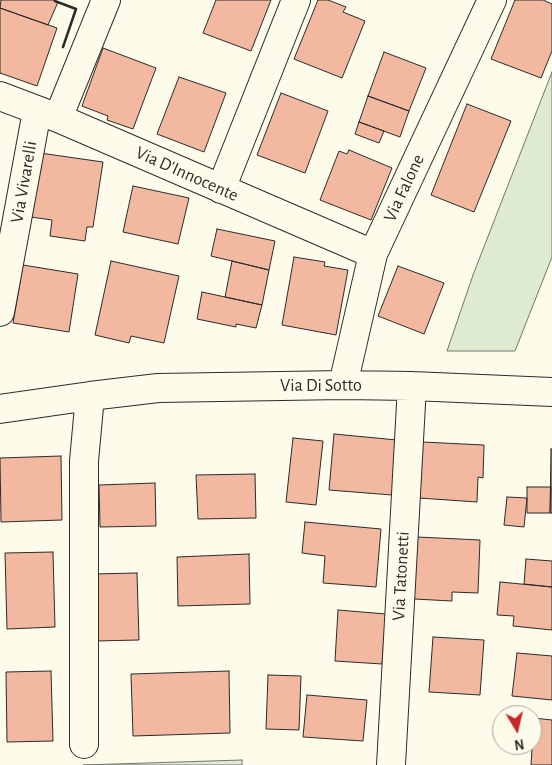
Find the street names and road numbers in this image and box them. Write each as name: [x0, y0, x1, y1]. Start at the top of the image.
street label: Via Vivarelli: [6, 139, 42, 225]
street label: Via D'Innocente: [132, 142, 242, 206]
street label: Via Falone: [379, 151, 429, 225]
street label: Via Di Sotto: [280, 375, 362, 397]
street label: Via Tatonetti: [388, 531, 414, 621]

